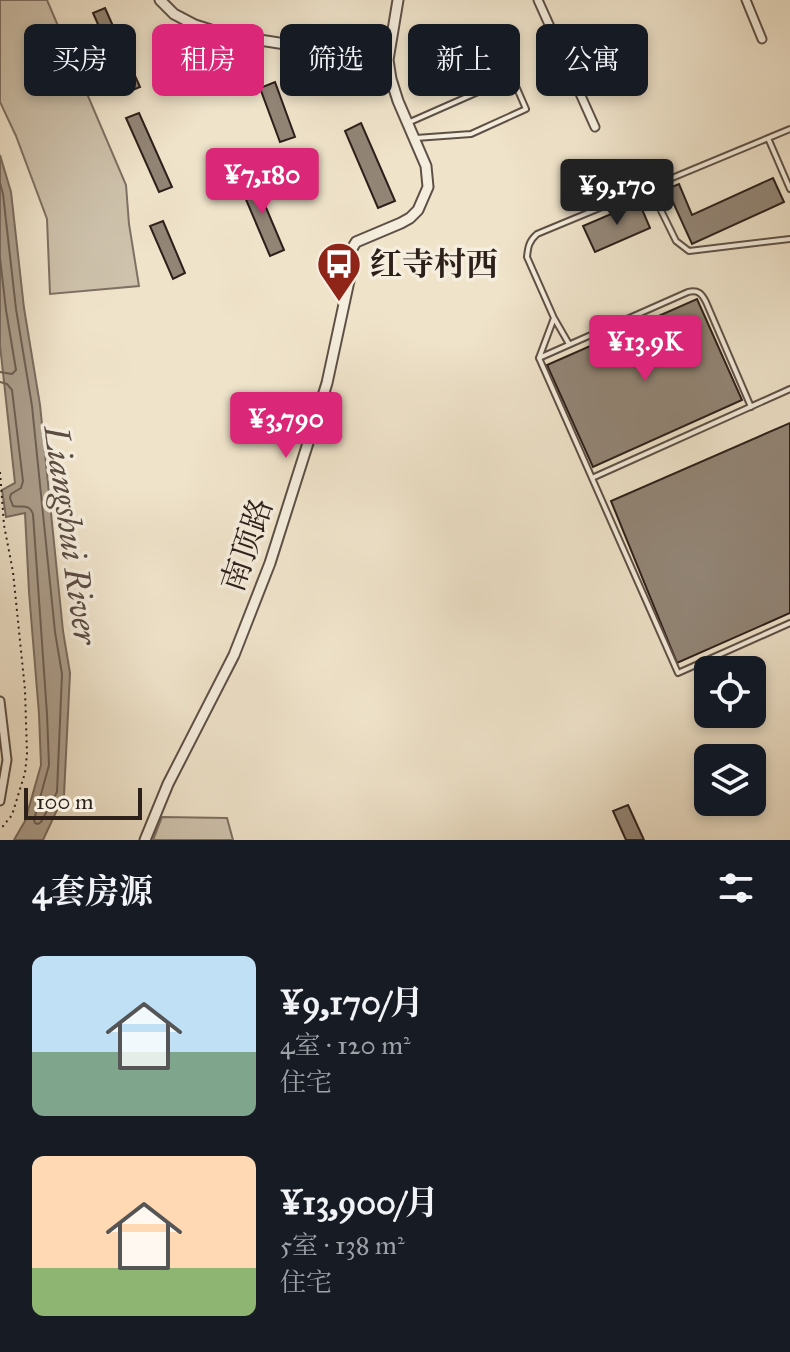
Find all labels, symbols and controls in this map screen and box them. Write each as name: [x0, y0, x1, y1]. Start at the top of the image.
chip: 买房: [24, 24, 136, 96]
chip: 租房: [152, 24, 264, 96]
chip: 筛选: [280, 24, 392, 96]
chip: 新上: [408, 24, 520, 96]
chip: 公寓: [536, 24, 648, 96]
pin: ¥7,180: [197, 148, 327, 216]
text: ¥7,180: [224, 158, 300, 190]
pin: ¥9,170: [552, 159, 682, 227]
text: ¥9,170: [578, 169, 656, 201]
bus stop icon: 红寺村西: [315, 240, 363, 303]
place label: 红寺村西: [370, 245, 498, 284]
pin: ¥13.9K: [580, 315, 710, 383]
text: ¥13.9K: [607, 325, 683, 357]
pin: ¥3,790: [221, 392, 351, 460]
text: ¥3,790: [248, 402, 324, 434]
water label: Liangshui River: [35, 421, 107, 649]
street label: 南顶路: [213, 493, 281, 597]
map controls: [694, 656, 766, 816]
button: locate: [694, 656, 766, 728]
button: layers: [694, 744, 766, 816]
scale bar: [24, 784, 142, 820]
text: 100 m: [36, 788, 93, 815]
icon: filters: [714, 866, 758, 910]
text: 4套房源: [32, 871, 153, 912]
text: ¥9,170/月: [280, 982, 424, 1023]
icon: home: [96, 988, 192, 1084]
text: 4室 · 120 m²: [280, 1029, 411, 1061]
text: 住宅: [280, 1066, 332, 1098]
text: ¥13,900/月: [280, 1182, 439, 1223]
icon: home: [96, 1188, 192, 1284]
text: 5室 · 138 m²: [280, 1229, 404, 1261]
text: 住宅: [280, 1266, 332, 1298]

